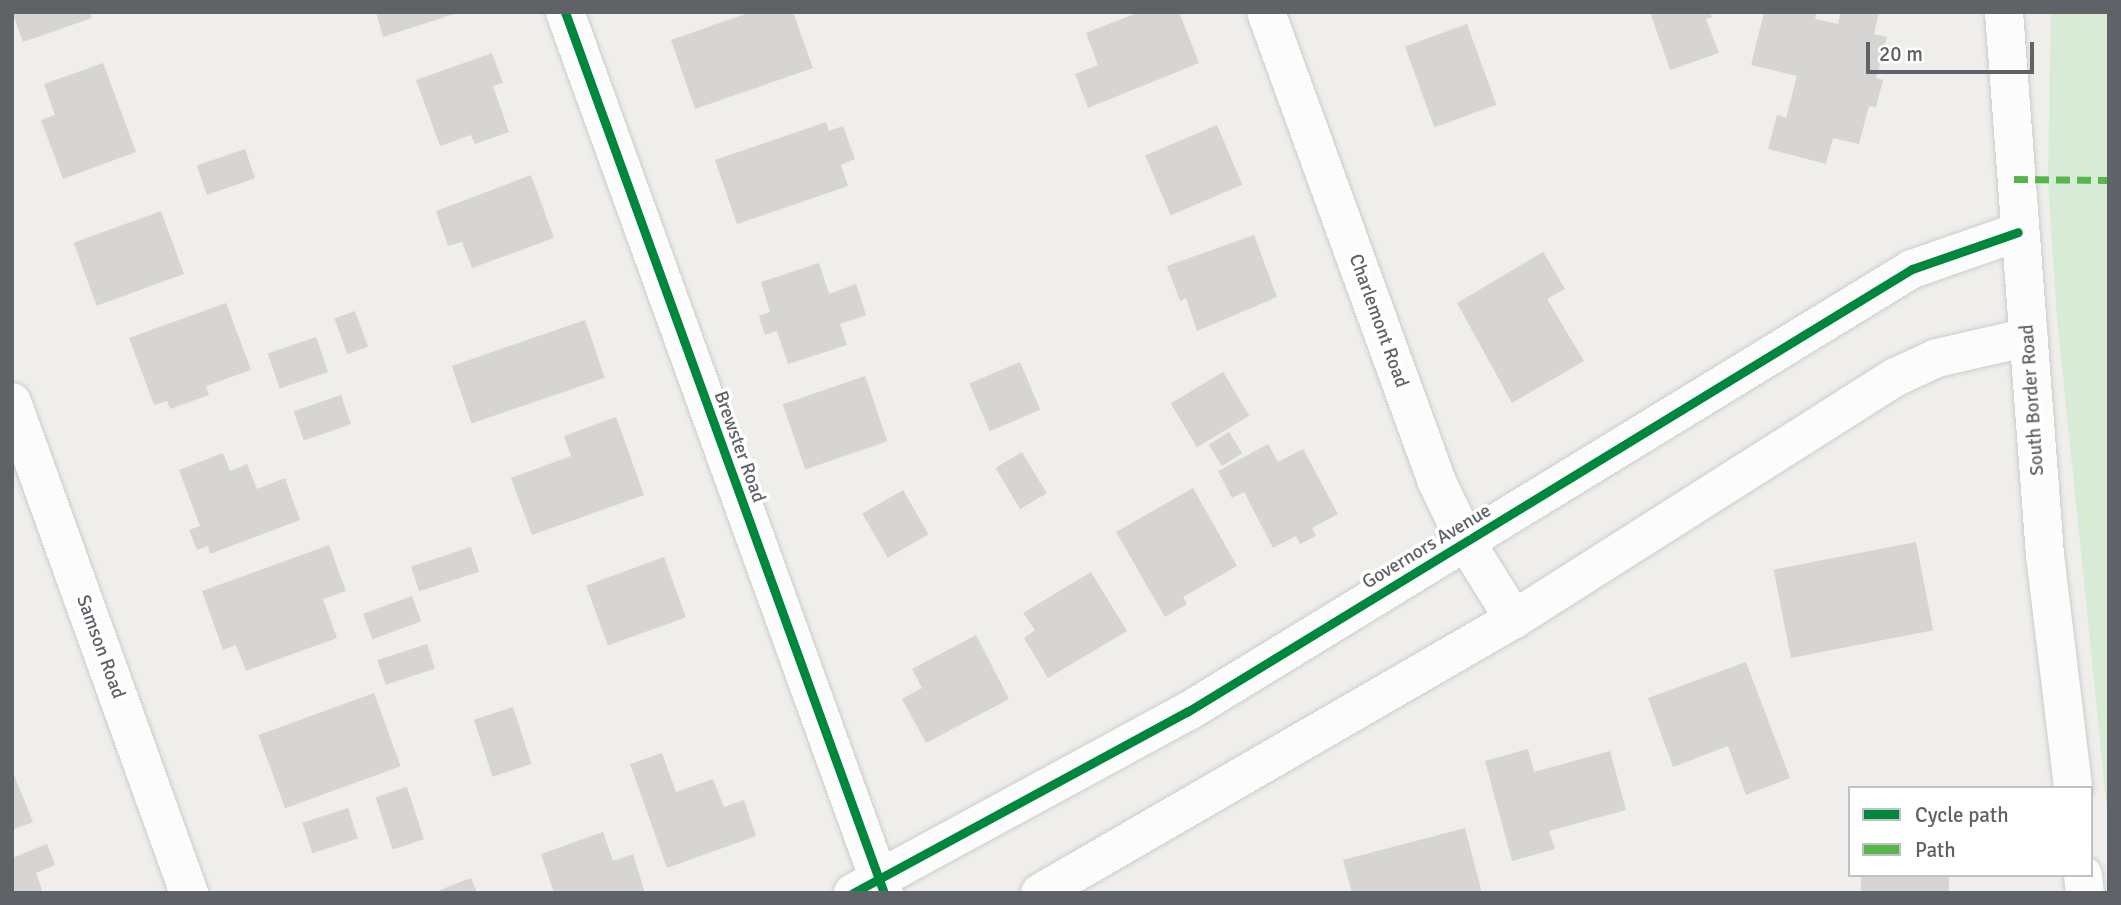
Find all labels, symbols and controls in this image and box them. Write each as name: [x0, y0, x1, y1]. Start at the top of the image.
scale bar: [1869, 28, 2037, 72]
text: 20 m: [1879, 41, 1923, 67]
street label: Charlemont Road: [1343, 251, 1413, 391]
street label: South Border Road: [2016, 324, 2050, 476]
street label: Brewster Road: [708, 388, 770, 506]
street label: Governors Avenue: [1359, 500, 1495, 594]
street label: Samson Road: [71, 592, 129, 702]
legend: [1848, 786, 2093, 877]
text: Cycle path: [1915, 802, 2009, 828]
text: Path: [1915, 837, 1956, 863]

